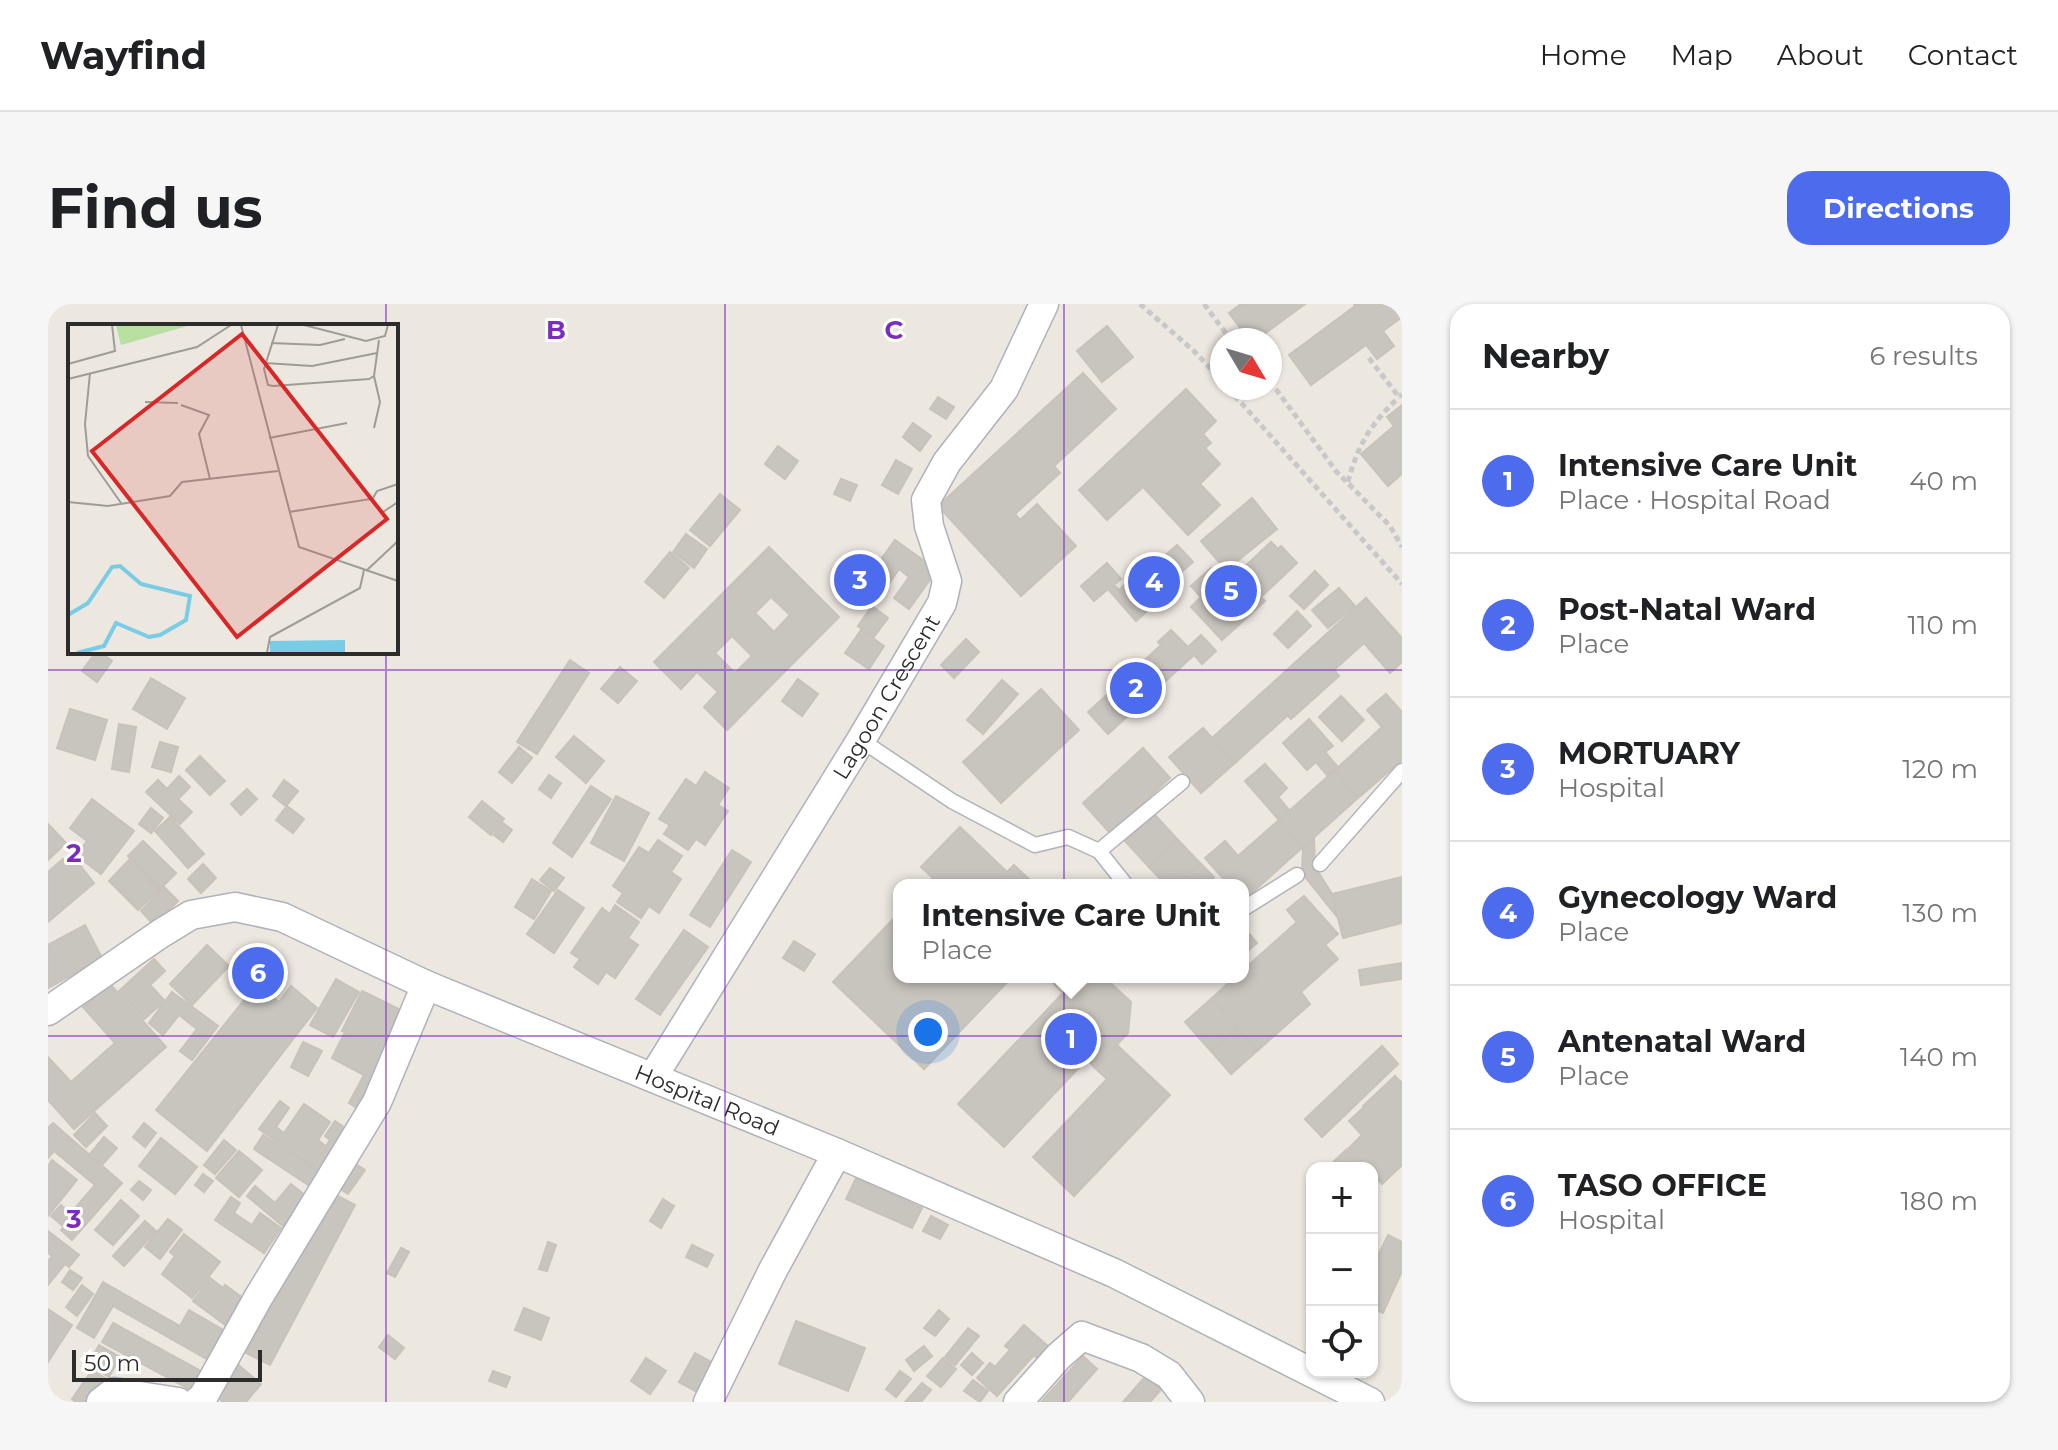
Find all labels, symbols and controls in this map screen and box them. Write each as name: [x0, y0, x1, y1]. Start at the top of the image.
text: Wayfind: [40, 32, 207, 79]
text: Home: [1540, 38, 1627, 72]
text: Map: [1671, 38, 1733, 72]
text: About: [1777, 38, 1864, 72]
text: Contact: [1908, 38, 2018, 72]
button: Directions: [1787, 171, 2010, 245]
text: Find us: [48, 174, 262, 242]
text: B: [546, 314, 566, 346]
text: C: [885, 314, 904, 346]
inset map: [68, 324, 398, 654]
north arrow: [1210, 328, 1282, 400]
text: Nearby: [1482, 335, 1609, 377]
text: 6 results: [1869, 340, 1978, 372]
text: Intensive Care Unit: [1558, 447, 1857, 484]
text: 1: [1503, 465, 1513, 497]
text: 40 m: [1909, 465, 1978, 497]
text: Place · Hospital Road: [1558, 484, 1831, 516]
pin: 3: [834, 550, 886, 610]
pin: 4: [1128, 552, 1180, 612]
pin: 5: [1205, 561, 1257, 621]
text: Post-Natal Ward: [1558, 591, 1816, 628]
text: 2: [1500, 609, 1516, 641]
text: 110 m: [1908, 609, 1978, 641]
street label: Lagoon Crescent: [827, 610, 946, 784]
text: Place: [1558, 628, 1629, 660]
pin: 2: [1110, 658, 1162, 718]
text: MORTUARY: [1558, 735, 1740, 772]
text: 3: [1500, 753, 1516, 785]
text: 120 m: [1902, 753, 1978, 785]
text: Hospital: [1558, 772, 1665, 804]
text: 2: [66, 837, 82, 869]
popup: [893, 879, 1249, 983]
text: Gynecology Ward: [1558, 879, 1837, 916]
text: Intensive Care Unit: [921, 897, 1221, 934]
text: 4: [1499, 897, 1517, 929]
text: 130 m: [1902, 897, 1978, 929]
text: Place: [1558, 916, 1629, 948]
text: Place: [921, 934, 992, 966]
pin: 6: [232, 943, 284, 1003]
pin: 1: [1045, 1009, 1097, 1069]
your location: [908, 1012, 948, 1052]
text: Antenatal Ward: [1558, 1023, 1806, 1060]
text: 5: [1500, 1041, 1516, 1073]
text: 140 m: [1900, 1041, 1978, 1073]
street label: Hospital Road: [631, 1059, 783, 1142]
text: Place: [1558, 1060, 1629, 1092]
map controls: [1306, 1162, 1378, 1378]
button: +: [1306, 1162, 1378, 1234]
text: TASO OFFICE: [1558, 1167, 1767, 1204]
text: 6: [1500, 1185, 1516, 1217]
text: 180 m: [1900, 1185, 1978, 1217]
text: 3: [65, 1203, 82, 1235]
text: Hospital: [1558, 1204, 1665, 1236]
button: −: [1306, 1234, 1378, 1306]
button: locate: [1306, 1306, 1378, 1378]
scale bar: [72, 1346, 262, 1382]
text: 50 m: [84, 1350, 140, 1377]

